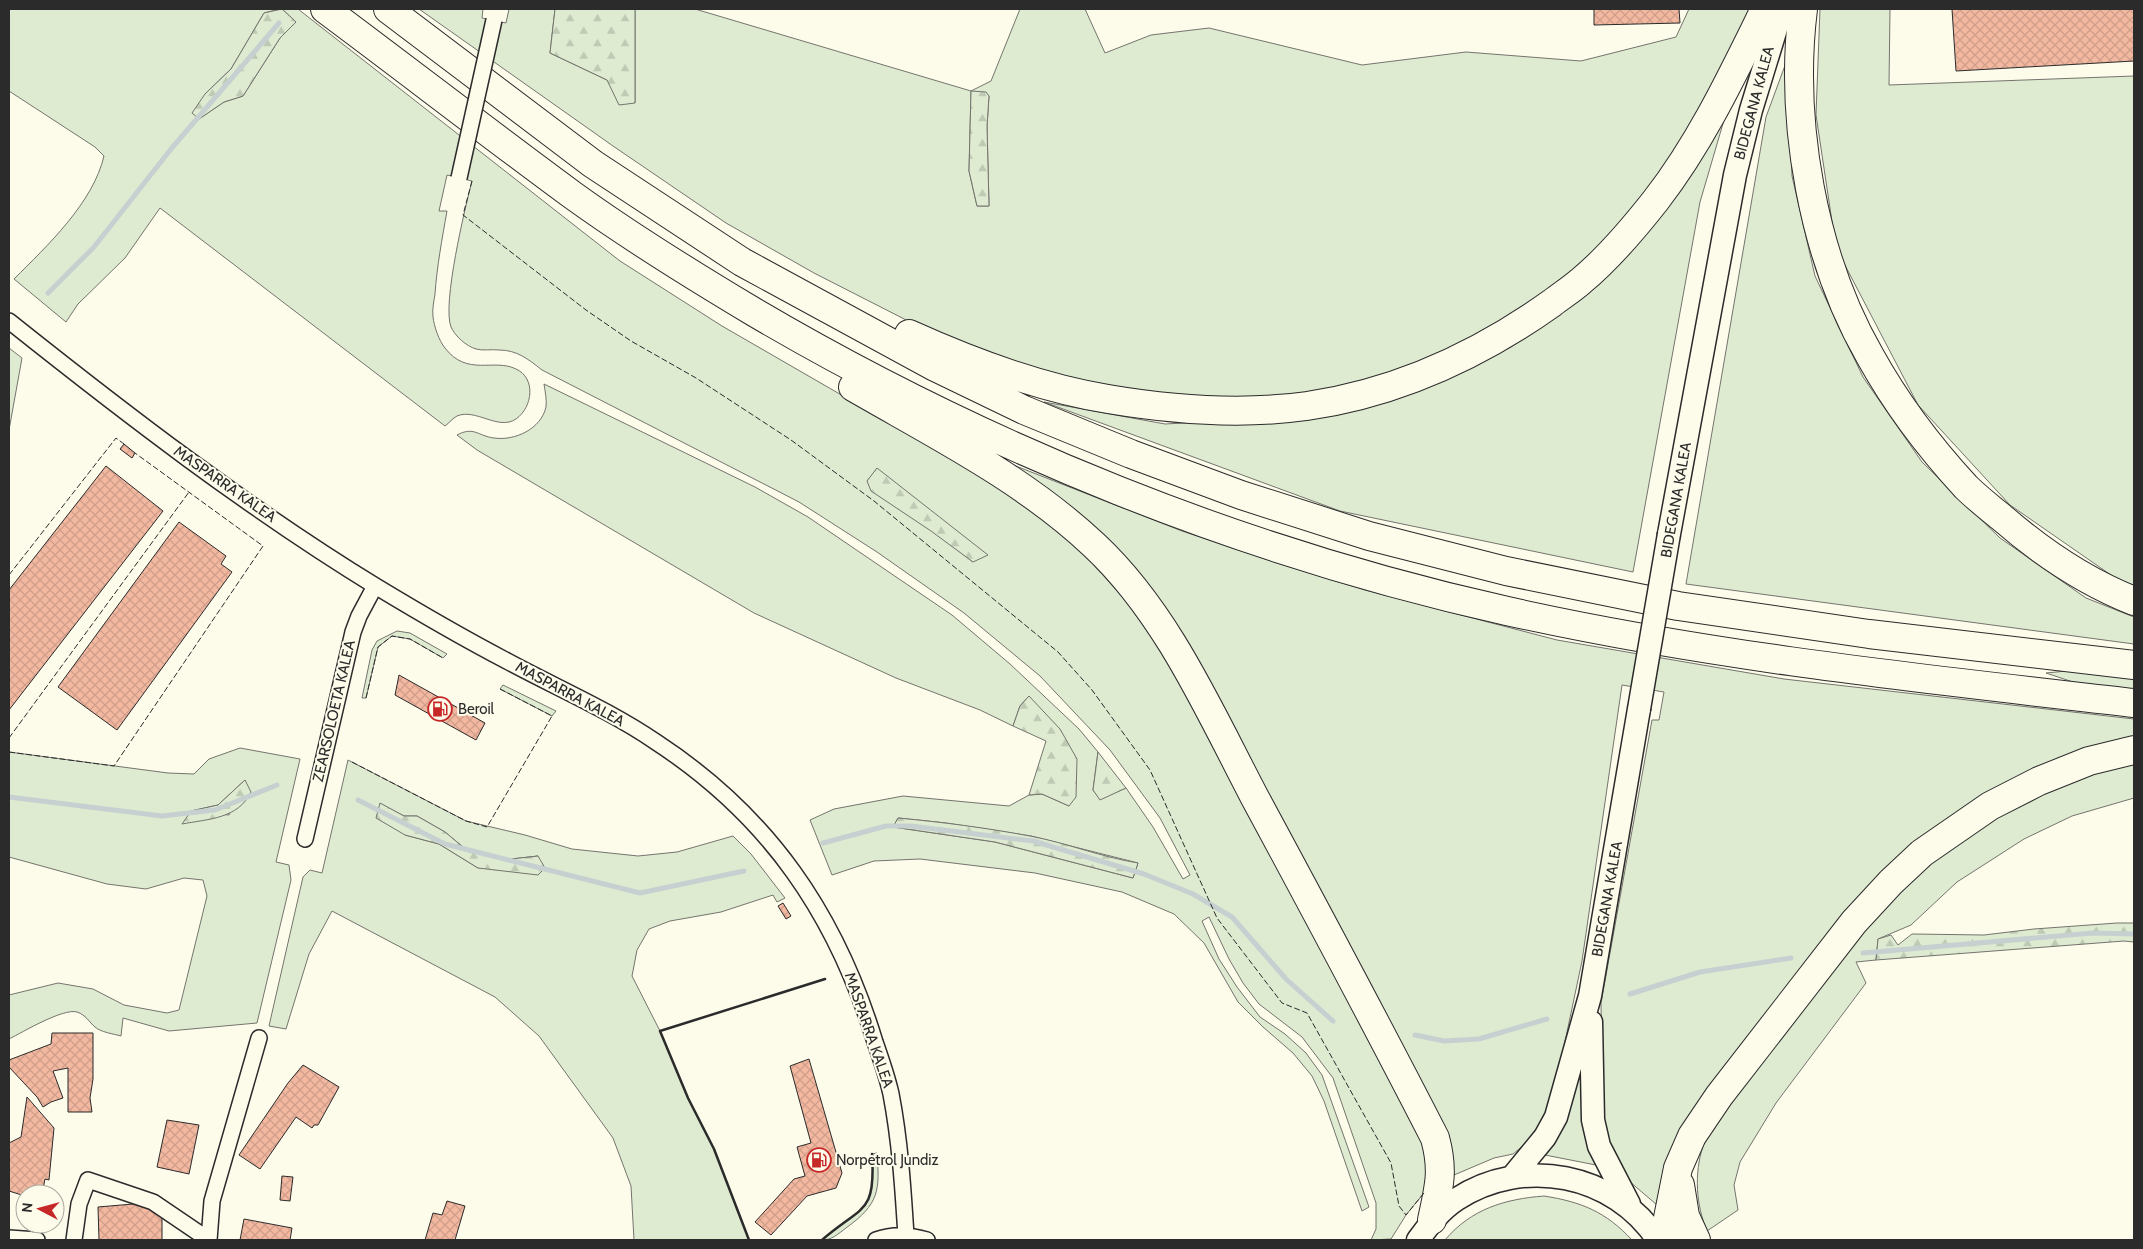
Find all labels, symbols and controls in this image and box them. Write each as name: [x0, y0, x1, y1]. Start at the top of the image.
street label: BIDEGANA KALEA: [1730, 43, 1778, 162]
street label: BIDEGANA KALEA: [1657, 440, 1695, 559]
street label: MASPARRA KALEA: [170, 442, 280, 526]
street label: ZEARSOLOETA KALEA: [309, 638, 359, 784]
street label: MASPARRA KALEA: [512, 658, 628, 731]
fuel station icon: Beroil: [427, 696, 453, 722]
place label: Beroil: [458, 700, 495, 718]
street label: BIDEGANA KALEA: [1588, 839, 1626, 958]
street label: MASPARRA KALEA: [841, 970, 897, 1091]
fuel station icon: Norpetrol Jundiz: [806, 1147, 832, 1173]
place label: Norpetrol Jundiz: [836, 1151, 939, 1169]
north arrow: [15, 1184, 65, 1234]
text: N: [18, 1202, 37, 1214]

